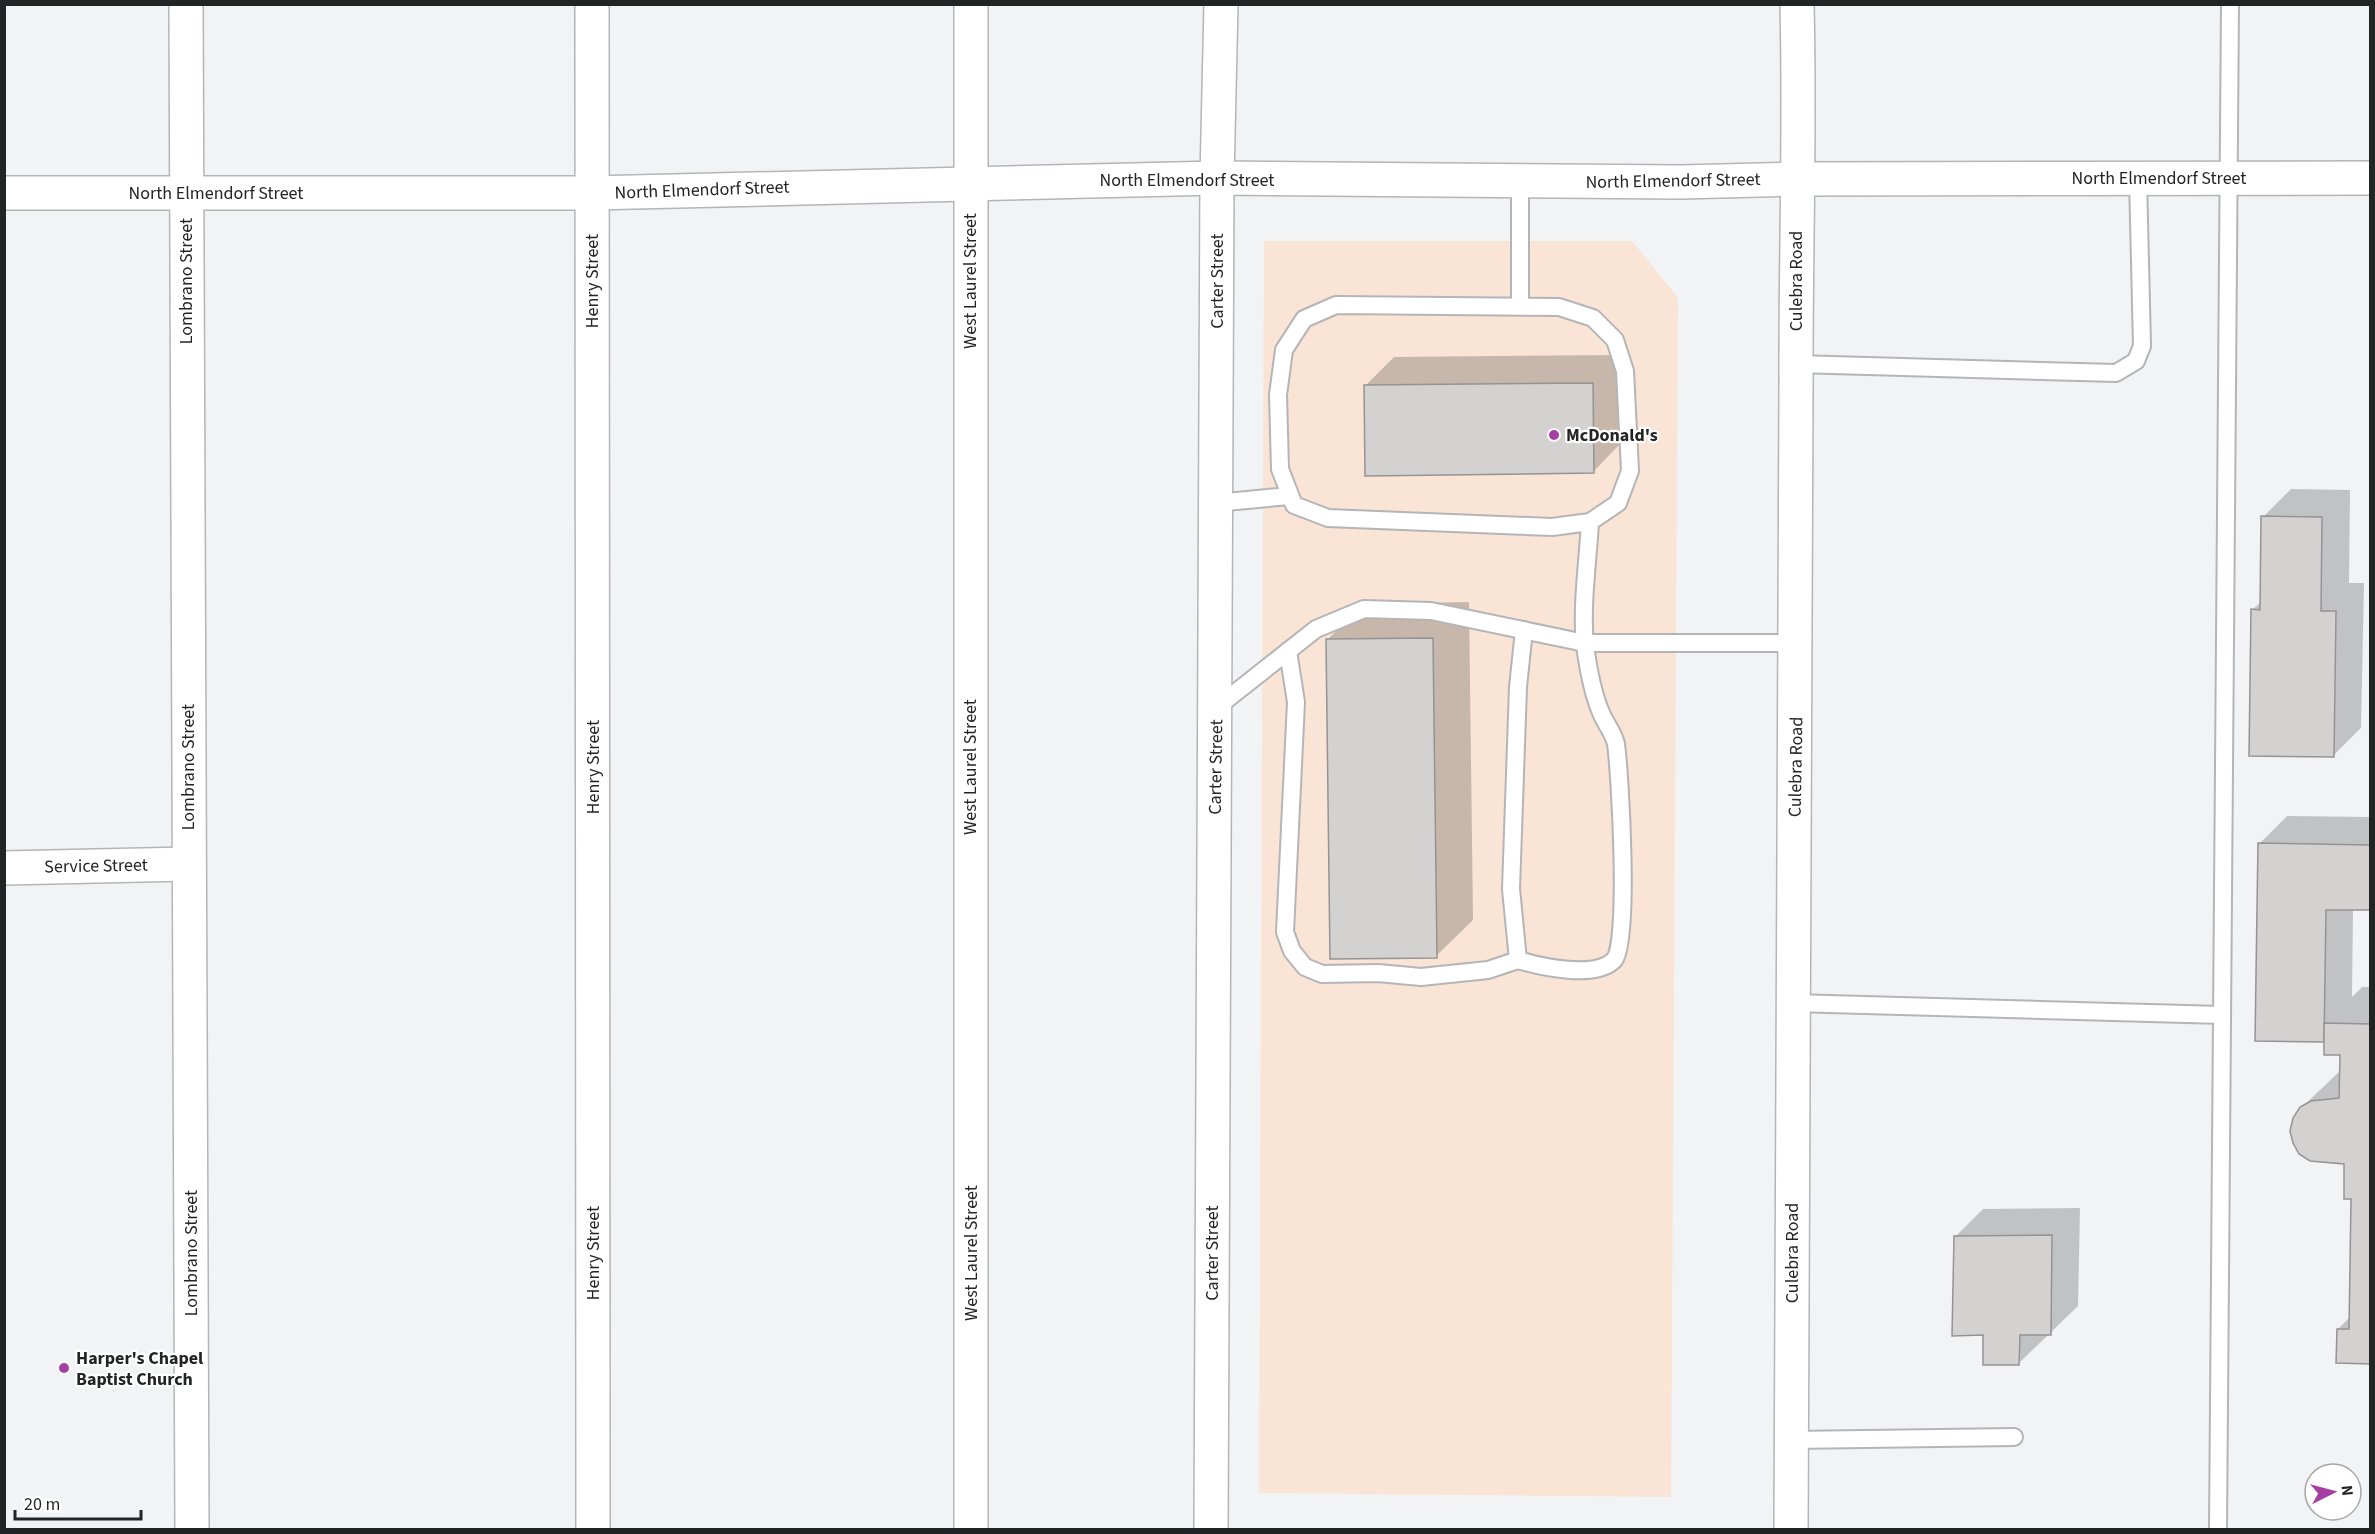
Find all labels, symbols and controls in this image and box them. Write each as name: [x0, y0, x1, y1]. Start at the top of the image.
street label: North Elmendorf Street: [2072, 166, 2246, 191]
street label: North Elmendorf Street: [1585, 167, 1761, 195]
street label: North Elmendorf Street: [1100, 168, 1274, 193]
street label: North Elmendorf Street: [614, 174, 790, 206]
street label: North Elmendorf Street: [129, 181, 303, 206]
street label: West Laurel Street: [958, 213, 983, 349]
street label: Lombrano Street: [174, 218, 199, 344]
street label: Culebra Road: [1784, 231, 1809, 331]
street label: Carter Street: [1205, 233, 1230, 329]
street label: Henry Street: [580, 234, 605, 328]
place label: McDonald's: [1566, 423, 1658, 448]
marker: McDonald's: [1547, 428, 1561, 442]
street label: West Laurel Street: [958, 699, 983, 835]
street label: Lombrano Street: [176, 704, 201, 830]
street label: Culebra Road: [1783, 717, 1809, 817]
street label: Carter Street: [1203, 719, 1229, 815]
street label: Henry Street: [581, 720, 606, 814]
street label: Service Street: [44, 853, 148, 879]
street label: West Laurel Street: [959, 1185, 984, 1321]
street label: Lombrano Street: [179, 1190, 204, 1316]
street label: Culebra Road: [1780, 1203, 1805, 1303]
street label: Carter Street: [1200, 1205, 1225, 1301]
street label: Henry Street: [581, 1206, 606, 1300]
place label: Harper's Chapel Baptist Church: [76, 1346, 203, 1392]
marker: Harper's Chapel Baptist Church: [57, 1361, 71, 1375]
north arrow: [2303, 1462, 2363, 1522]
scale bar: [15, 1483, 141, 1521]
text: N: [2335, 1484, 2358, 1497]
text: 20 m: [24, 1492, 60, 1517]

